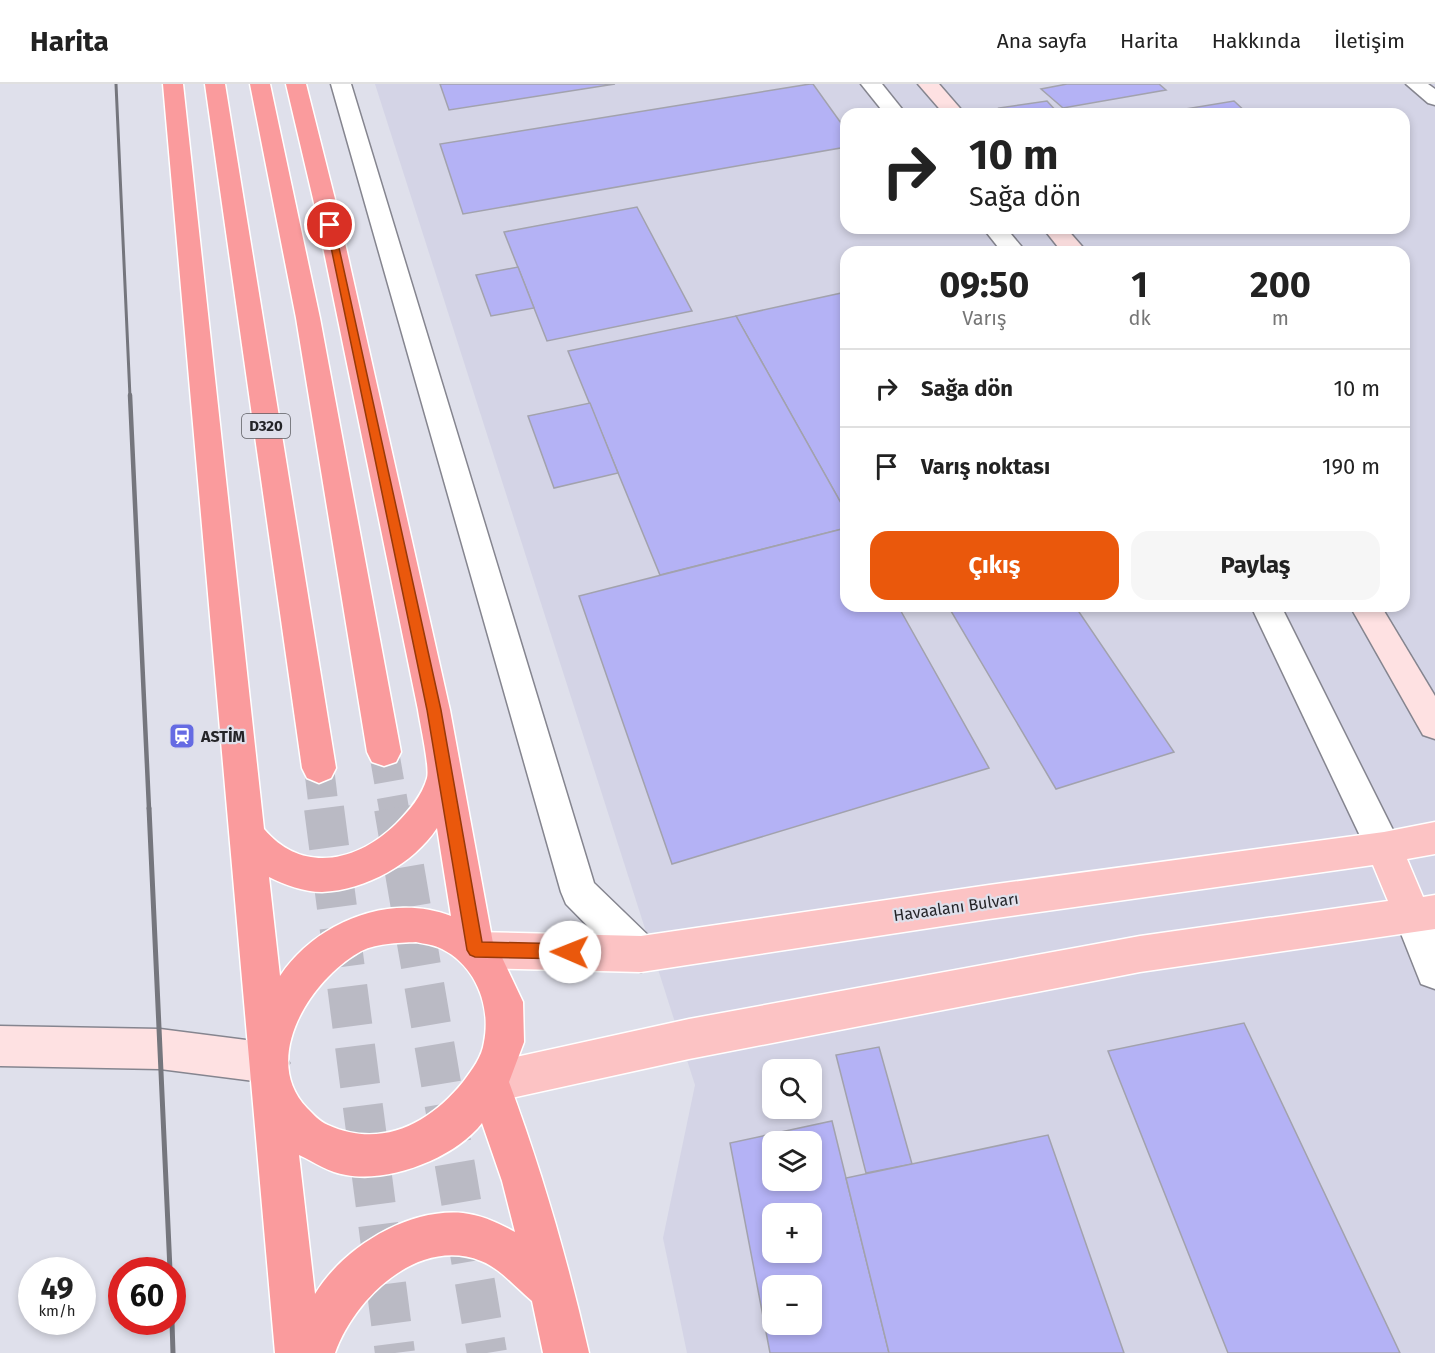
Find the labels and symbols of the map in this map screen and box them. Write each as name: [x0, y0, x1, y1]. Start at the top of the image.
pin: [304, 199, 355, 250]
road number: D320: [242, 414, 290, 438]
station icon: ASTİM: [167, 721, 197, 751]
place label: ASTİM: [200, 727, 246, 746]
street label: Havaalanı Bulvarı: [892, 889, 1020, 925]
position arrow: [538, 920, 602, 984]
speed limit sign: 60: [108, 1257, 186, 1335]

